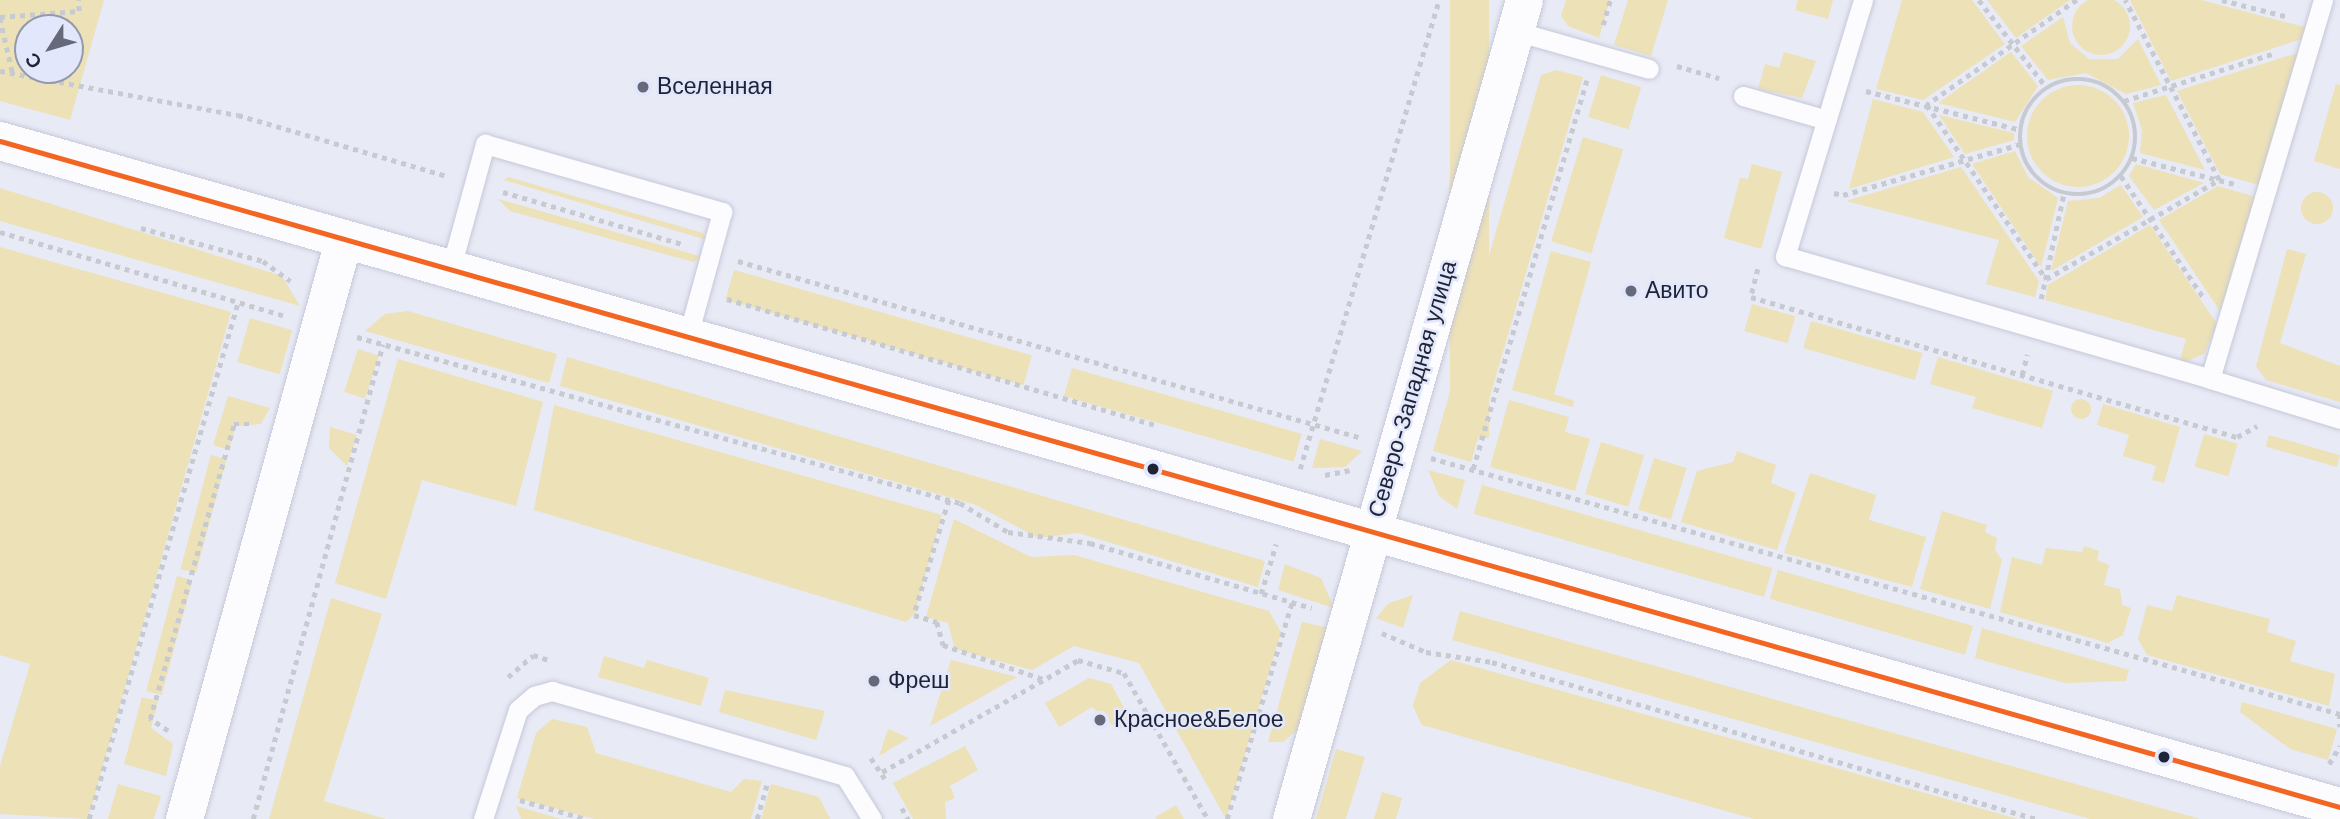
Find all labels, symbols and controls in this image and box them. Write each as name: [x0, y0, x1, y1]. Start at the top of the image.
north arrow: [14, 14, 84, 84]
text: С: [20, 48, 47, 73]
place label: Вселенная: [657, 73, 773, 101]
marker: Вселенная: [635, 79, 651, 95]
street label: Северо-Западная улица: [1363, 257, 1463, 521]
place label: Авито: [1645, 277, 1708, 305]
marker: Авито: [1623, 283, 1639, 299]
unlabelled marker: [1146, 462, 1160, 476]
place label: Фреш: [888, 667, 950, 695]
marker: Фреш: [866, 673, 882, 689]
place label: Красное&Белое: [1114, 706, 1283, 734]
marker: Красное&Белое: [1092, 712, 1108, 728]
unlabelled marker: [2157, 750, 2171, 764]

